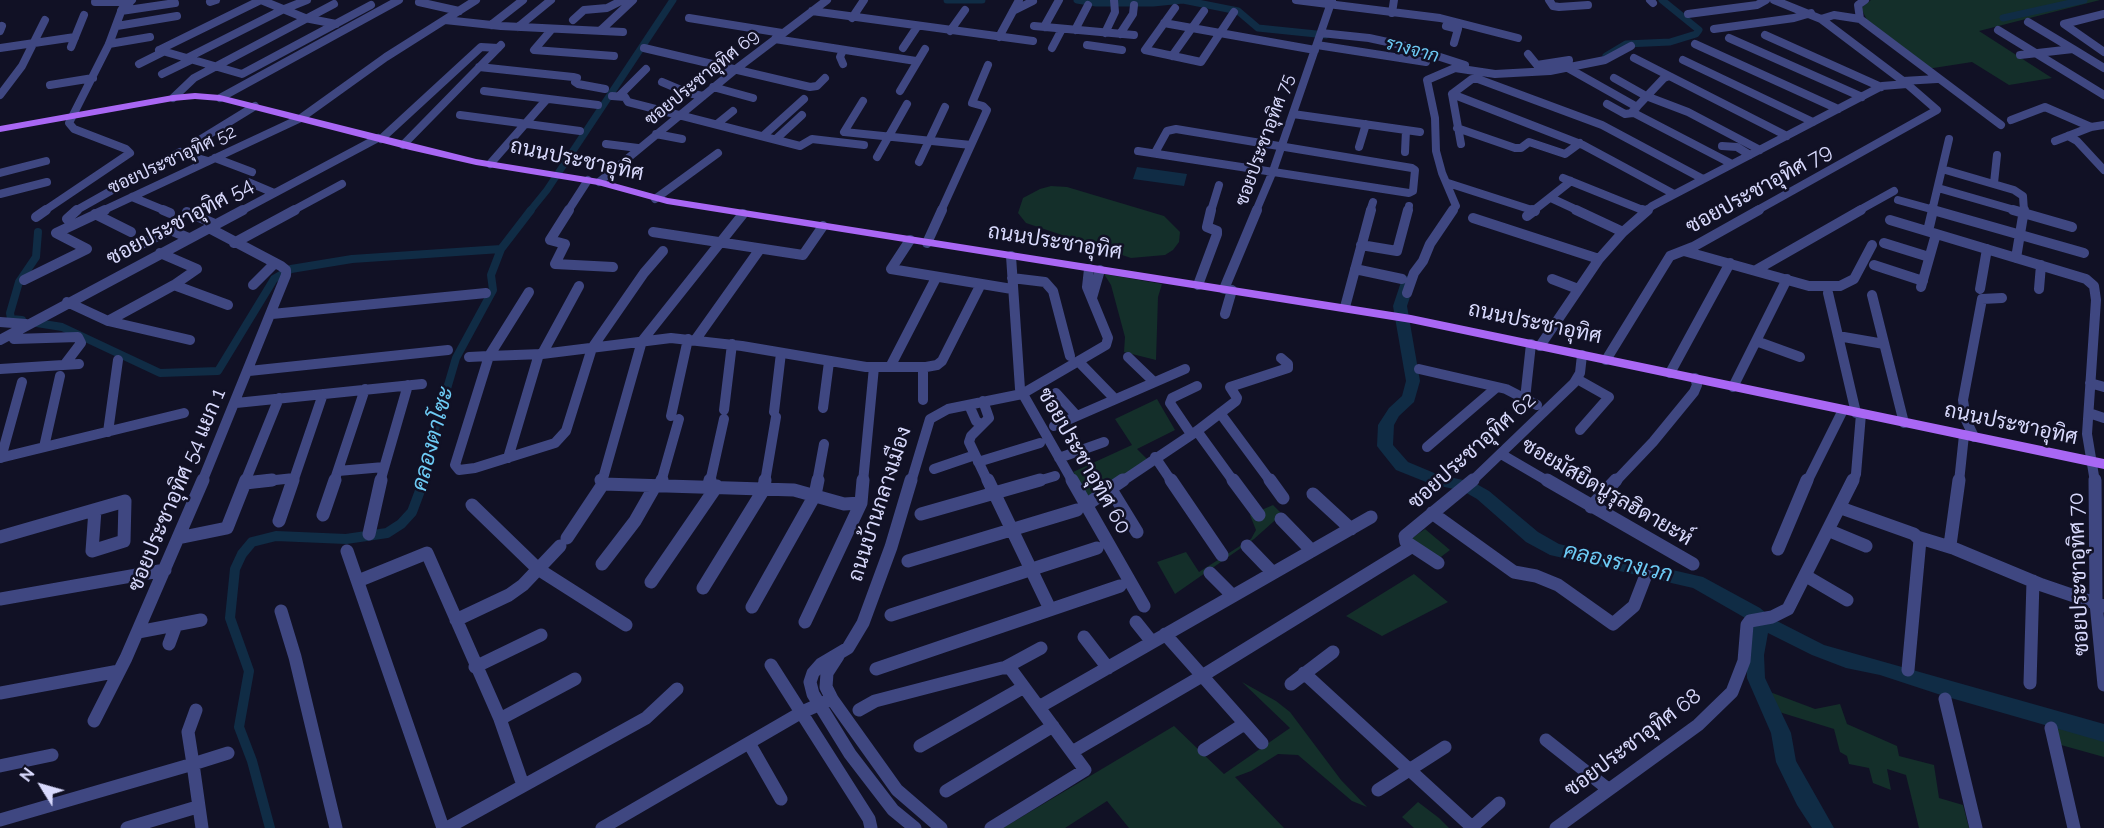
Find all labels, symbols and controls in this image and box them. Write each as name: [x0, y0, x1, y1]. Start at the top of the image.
street label: ซอยประชาอุทิศ 69: [640, 25, 764, 131]
water label: รางจาก: [1383, 32, 1441, 68]
street label: ซอยประชาอุทิศ 75: [1231, 71, 1299, 209]
street label: ซอยประชาอุทิศ 52: [105, 121, 239, 199]
street label: ถนนประชาอุทิศ: [508, 134, 646, 186]
street label: ซอยประชาอุทิศ 79: [1682, 138, 1836, 240]
street label: ซอยประชาอุทิศ 54: [102, 173, 258, 271]
street label: ถนนประชาอุทิศ: [986, 219, 1124, 265]
street label: ถนนประชาอุทิศ: [1466, 297, 1604, 349]
street label: ซอยประชาอุทิศ 60: [1032, 383, 1136, 539]
water label: คลองตาโซะ: [406, 384, 460, 494]
street label: ซอยประชาอุทิศ 54 แยก 1: [123, 385, 231, 595]
street label: ซอยประชาอุทิศ 62: [1403, 387, 1541, 515]
street label: ถนนประชาอุทิศ: [1942, 398, 2080, 450]
street label: ถนนบ้านกลางเมือง: [843, 423, 917, 585]
street label: ซอยมัสยิดนูรุลฮิดายะห์: [1517, 433, 1697, 551]
street label: ซอยประชาอุทิศ 70: [2064, 492, 2094, 656]
water label: คลองรางเวก: [1561, 538, 1675, 588]
street label: ซอยประชาอุทิศ 68: [1560, 683, 1706, 803]
north arrow: [12, 756, 72, 816]
text: N: [16, 764, 38, 785]

